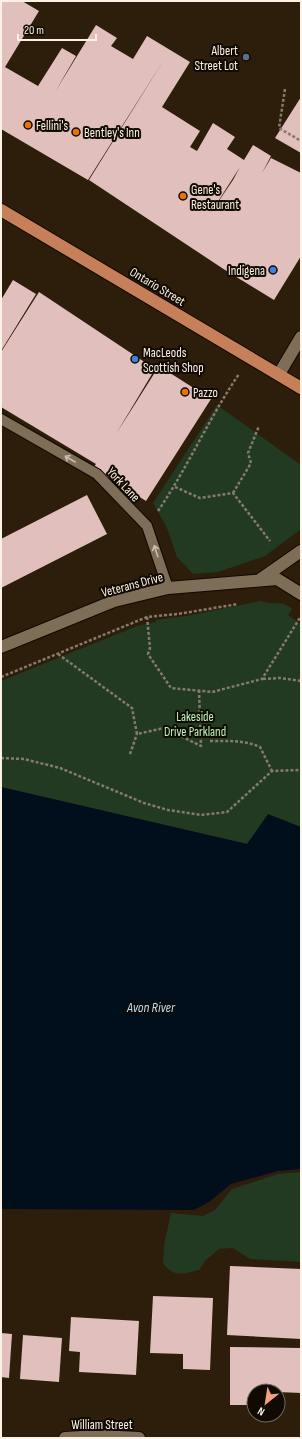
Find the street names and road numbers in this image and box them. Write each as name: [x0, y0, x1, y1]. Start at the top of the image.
street label: Ontario Street: [127, 264, 188, 310]
street label: York Lane: [103, 464, 143, 505]
street label: Veterans Drive: [100, 569, 165, 601]
street label: William Street: [71, 1417, 133, 1433]

